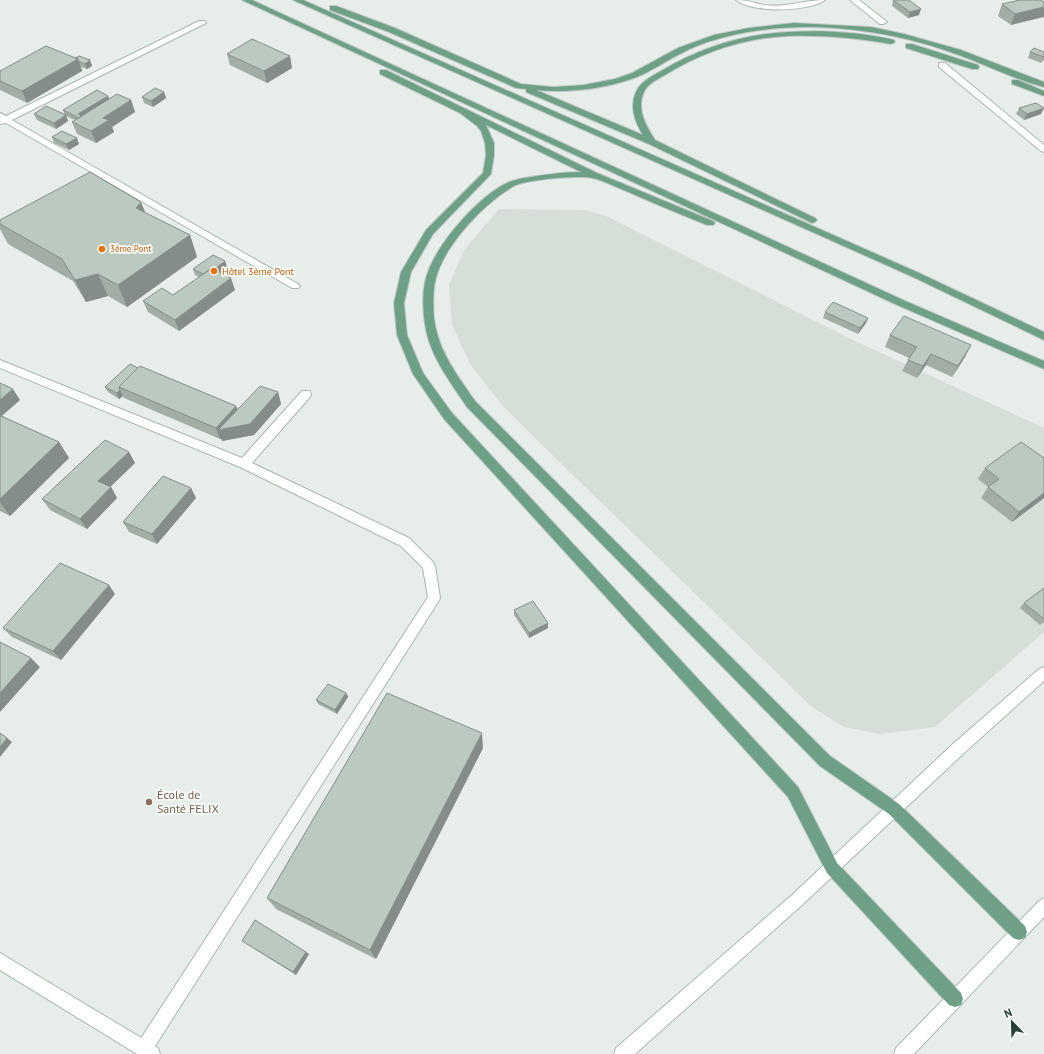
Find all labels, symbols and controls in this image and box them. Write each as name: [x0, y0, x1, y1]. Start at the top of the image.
place label: 3ème Pont: [110, 243, 151, 254]
marker: 3ème Pont: [97, 244, 107, 254]
place label: Hôtel 3ème Pont: [222, 265, 294, 278]
marker: Hôtel 3ème Pont: [209, 266, 219, 276]
place label: École de Santé FELIX: [157, 787, 219, 816]
marker: École de Santé FELIX: [144, 797, 154, 807]
north arrow: [992, 1002, 1032, 1042]
text: N: [1002, 1005, 1014, 1021]

